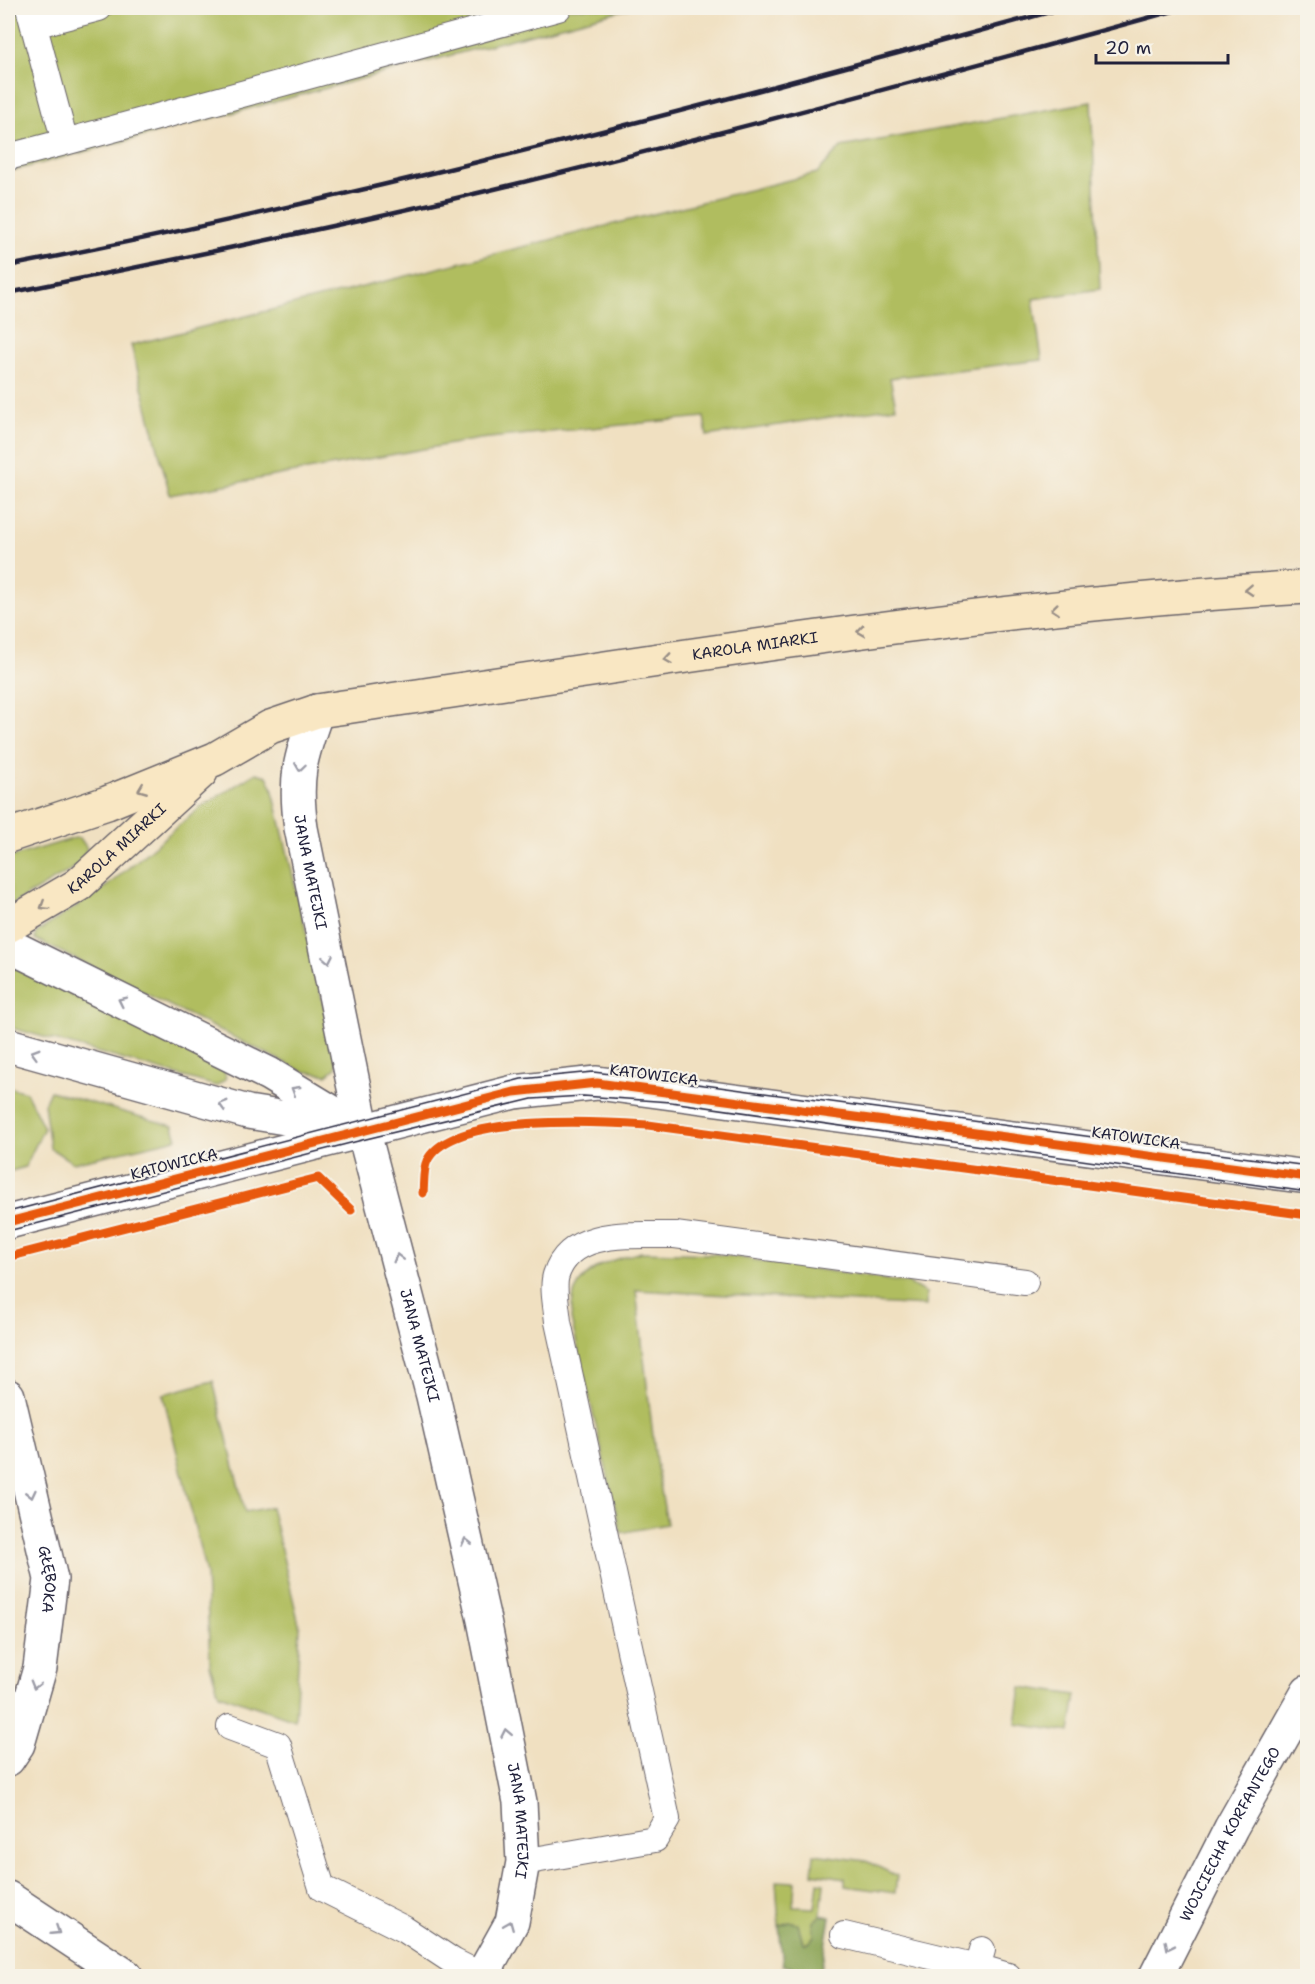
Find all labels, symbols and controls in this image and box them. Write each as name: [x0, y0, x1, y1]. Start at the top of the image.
scale bar: [1096, 27, 1228, 65]
text: 20 m: [1105, 36, 1151, 60]
one-way arrow: [1245, 584, 1254, 597]
one-way arrow: [1050, 602, 1060, 615]
one-way arrow: [857, 625, 866, 637]
street label: KAROLA MIARKI: [691, 627, 819, 665]
one-way arrow: [664, 653, 673, 665]
one-way arrow: [295, 762, 307, 771]
one-way arrow: [137, 782, 148, 794]
street label: KAROLA MIARKI: [64, 799, 170, 899]
street label: JANA MATEJKI: [289, 814, 331, 931]
one-way arrow: [40, 899, 50, 911]
one-way arrow: [321, 953, 334, 963]
one-way arrow: [117, 997, 128, 1008]
one-way arrow: [31, 1047, 41, 1060]
street label: KATOWICKA: [608, 1060, 700, 1090]
one-way arrow: [291, 1085, 301, 1097]
one-way arrow: [218, 1100, 228, 1113]
street label: KATOWICKA: [1090, 1122, 1182, 1154]
street label: KATOWICKA: [128, 1143, 220, 1184]
one-way arrow: [392, 1253, 405, 1263]
street label: JANA MATEJKI: [395, 1287, 444, 1404]
one-way arrow: [23, 1488, 36, 1498]
one-way arrow: [460, 1538, 473, 1548]
street label: GŁĘBOKA: [33, 1543, 61, 1614]
one-way arrow: [30, 1679, 42, 1690]
one-way arrow: [501, 1728, 514, 1738]
street label: WOJCIECHA KORFANTEGO: [1175, 1743, 1285, 1925]
street label: JANA MATEJKI: [503, 1761, 533, 1880]
one-way arrow: [502, 1920, 514, 1931]
one-way arrow: [50, 1923, 61, 1934]
one-way arrow: [1165, 1940, 1177, 1951]

